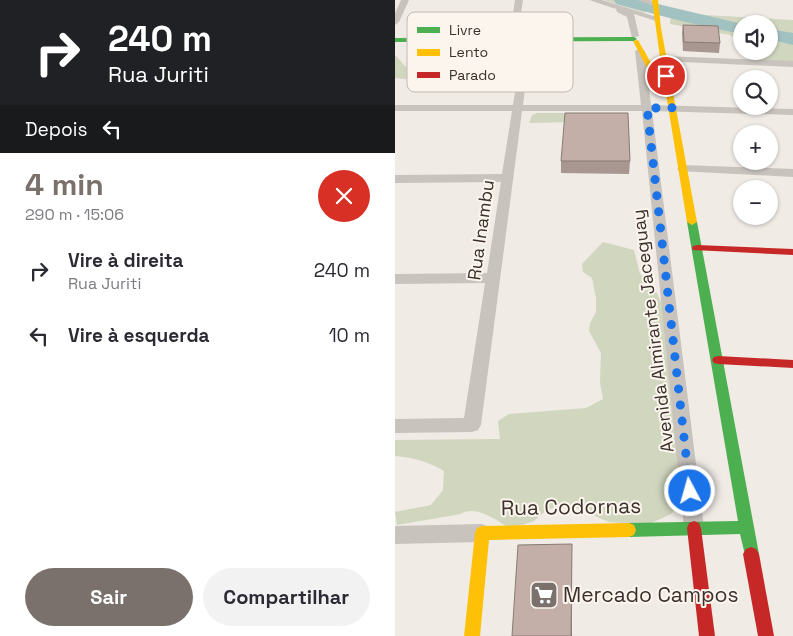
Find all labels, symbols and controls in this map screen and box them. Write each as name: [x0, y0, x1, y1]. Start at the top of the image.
legend: [407, 12, 573, 92]
map controls: [733, 15, 778, 225]
button: sound: [733, 15, 778, 60]
text: 240 m: [108, 17, 212, 61]
icon: right: [25, 20, 90, 85]
text: Livre: [449, 21, 481, 39]
text: Lento: [449, 43, 488, 61]
pin: [645, 55, 687, 97]
text: Rua Juriti: [108, 60, 209, 88]
icon: arrive: [652, 62, 680, 90]
text: Parado: [449, 66, 496, 84]
button: search: [733, 70, 778, 115]
icon: left: [98, 115, 126, 143]
text: Depois: [25, 117, 88, 142]
button: +: [733, 125, 778, 170]
text: 4 min: [25, 165, 104, 204]
button: close: [318, 170, 370, 222]
street label: Rua Inambu: [462, 178, 499, 282]
button: −: [733, 180, 778, 225]
text: 290 m · 15:06: [25, 204, 124, 225]
street label: Avenida Almirante Jaceguay: [626, 208, 679, 454]
text: Vire à direita: [68, 248, 184, 273]
icon: right: [25, 257, 53, 285]
text: 240 m: [314, 258, 370, 283]
text: Rua Juriti: [68, 273, 141, 294]
icon: left: [25, 322, 53, 350]
text: Vire à esquerda: [68, 323, 210, 348]
text: 10 m: [329, 323, 370, 348]
position arrow: [663, 464, 715, 516]
street label: Rua Codornas: [501, 492, 641, 521]
button: Sair: [25, 568, 193, 626]
button: Compartilhar: [203, 568, 370, 626]
supermarket icon: Mercado Campos: [529, 580, 559, 610]
place label: Mercado Campos: [563, 581, 739, 608]

